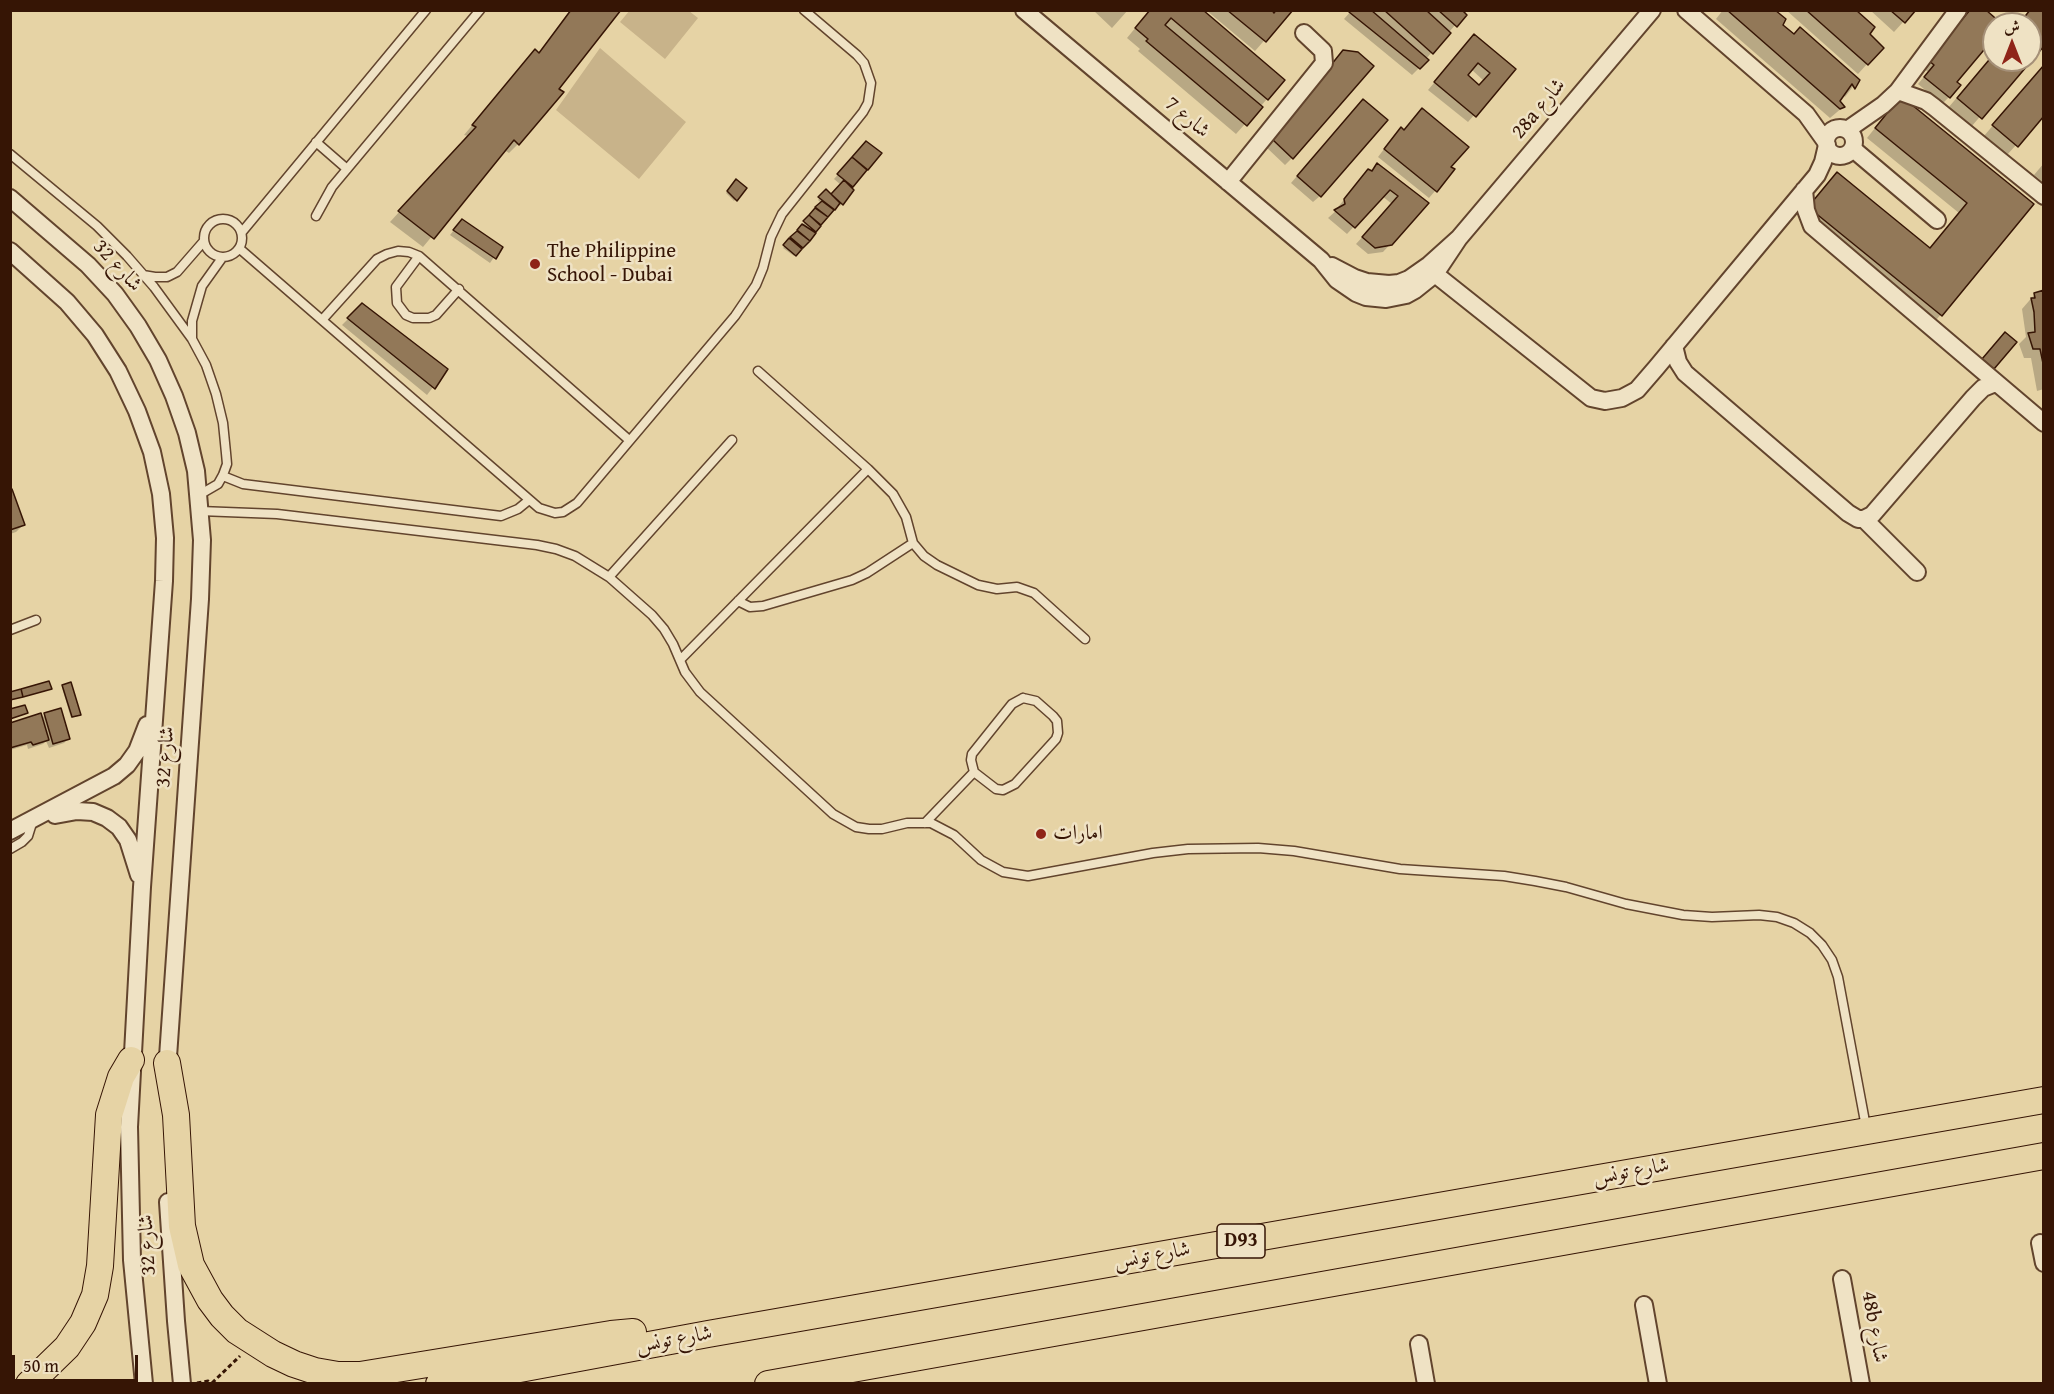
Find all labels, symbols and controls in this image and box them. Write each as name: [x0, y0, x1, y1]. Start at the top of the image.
north arrow: [1982, 12, 2042, 72]
text: ش: [2004, 14, 2020, 38]
street label: 28a شارع: [1506, 74, 1572, 144]
street label: شارع 7: [1159, 92, 1215, 144]
street label: شارع 32: [87, 235, 147, 297]
place label: The Philippine School - Dubai: [547, 239, 676, 289]
marker: The Philippine School - Dubai: [528, 257, 542, 271]
street label: شارع 32: [151, 726, 181, 788]
place label: امارات: [1053, 821, 1103, 847]
marker: امارات: [1034, 827, 1048, 841]
street label: شارع تونس: [1591, 1153, 1671, 1191]
street label: شارع 32: [134, 1214, 162, 1276]
road number: D93: [1217, 1224, 1265, 1258]
street label: شارع تونس: [1112, 1237, 1192, 1275]
street label: 48b شارع: [1855, 1289, 1893, 1365]
street label: شارع تونس: [634, 1321, 714, 1359]
scale bar: [15, 1343, 141, 1381]
text: 50 m: [23, 1352, 59, 1379]

